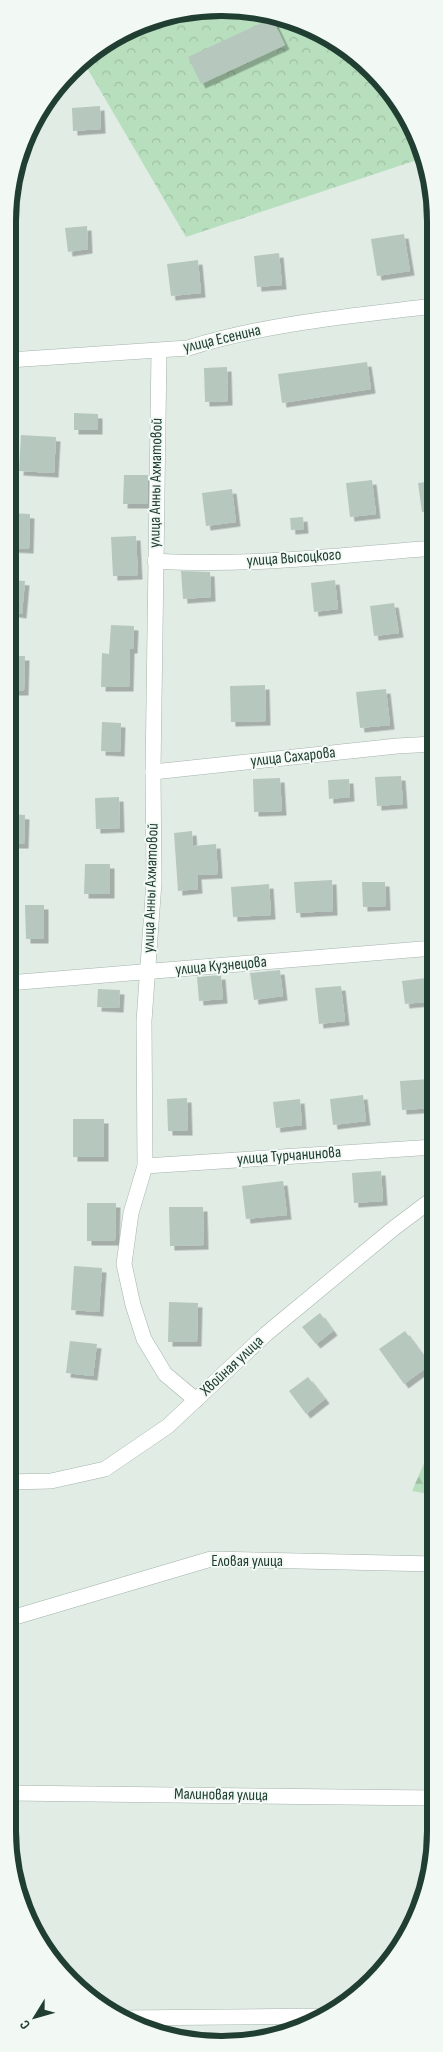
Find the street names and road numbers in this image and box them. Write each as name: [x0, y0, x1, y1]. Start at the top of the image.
street label: улица Есенина: [181, 321, 263, 357]
street label: улица Анны Ахматовой: [145, 418, 167, 548]
street label: улица Высоцкого: [246, 545, 342, 571]
street label: улица Сахарова: [249, 743, 337, 771]
street label: улица Анны Ахматовой: [139, 823, 163, 953]
street label: улица Кузнецова: [174, 953, 268, 979]
street label: улица Турчанинова: [236, 1143, 342, 1169]
street label: Хвойная улица: [196, 1332, 268, 1401]
street label: Еловая улица: [211, 1552, 283, 1571]
street label: Малиновая улица: [174, 1785, 268, 1805]

